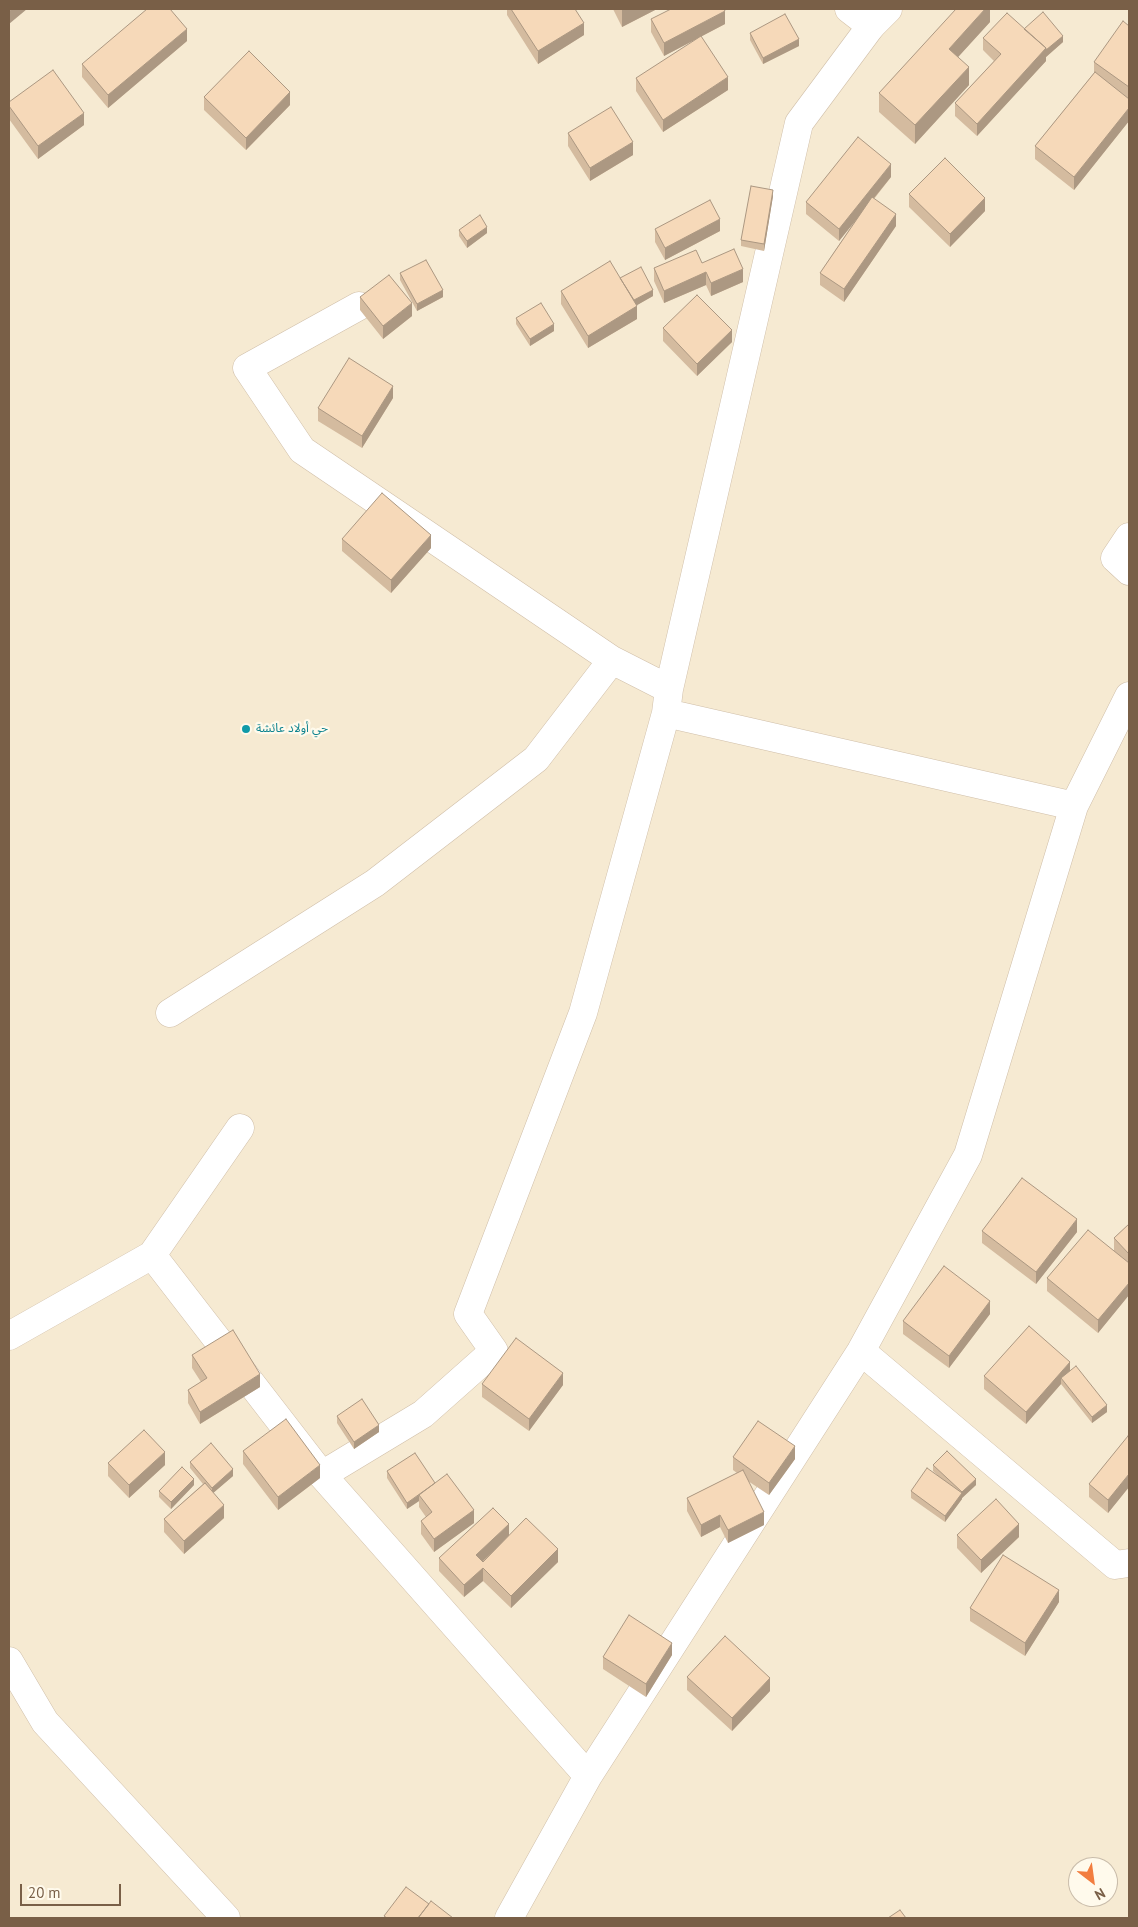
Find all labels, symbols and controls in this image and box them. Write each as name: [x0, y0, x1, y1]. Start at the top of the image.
place label: حي أولاد عائشة: [256, 722, 328, 736]
marker: حي أولاد عائشة: [240, 723, 252, 735]
north arrow: [1068, 1857, 1118, 1907]
scale bar: [22, 1874, 124, 1906]
text: 20 m: [28, 1883, 61, 1902]
text: N: [1092, 1884, 1108, 1904]

